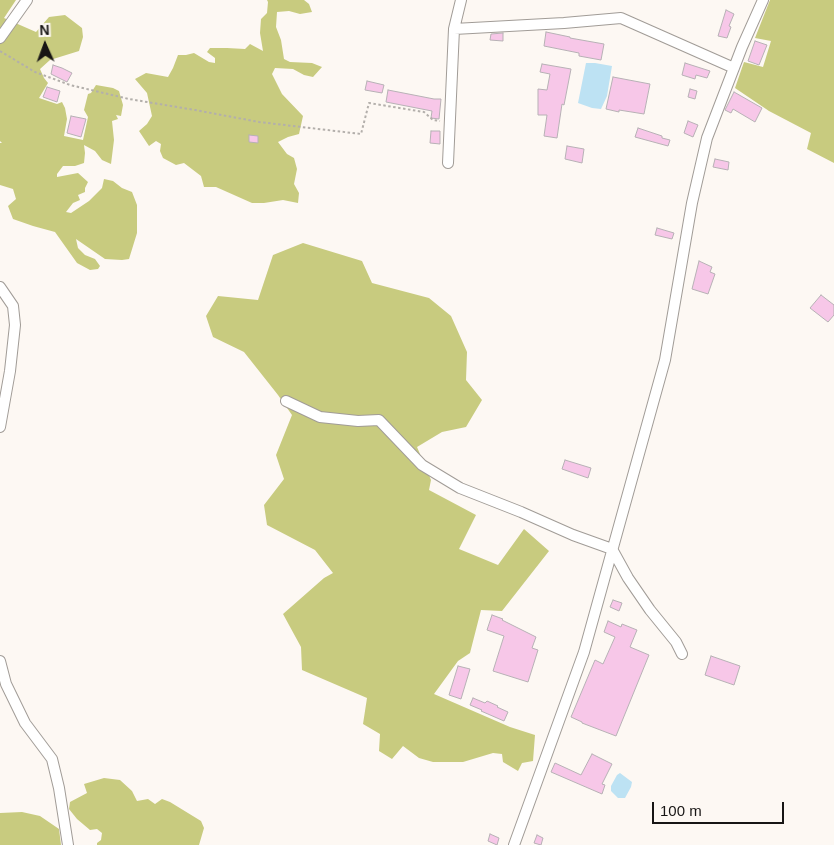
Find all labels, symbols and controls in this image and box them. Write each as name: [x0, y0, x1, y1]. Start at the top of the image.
north arrow: [20, 20, 70, 70]
text: N: [39, 22, 50, 38]
scale bar: [654, 792, 786, 824]
text: 100 m: [660, 802, 702, 819]

